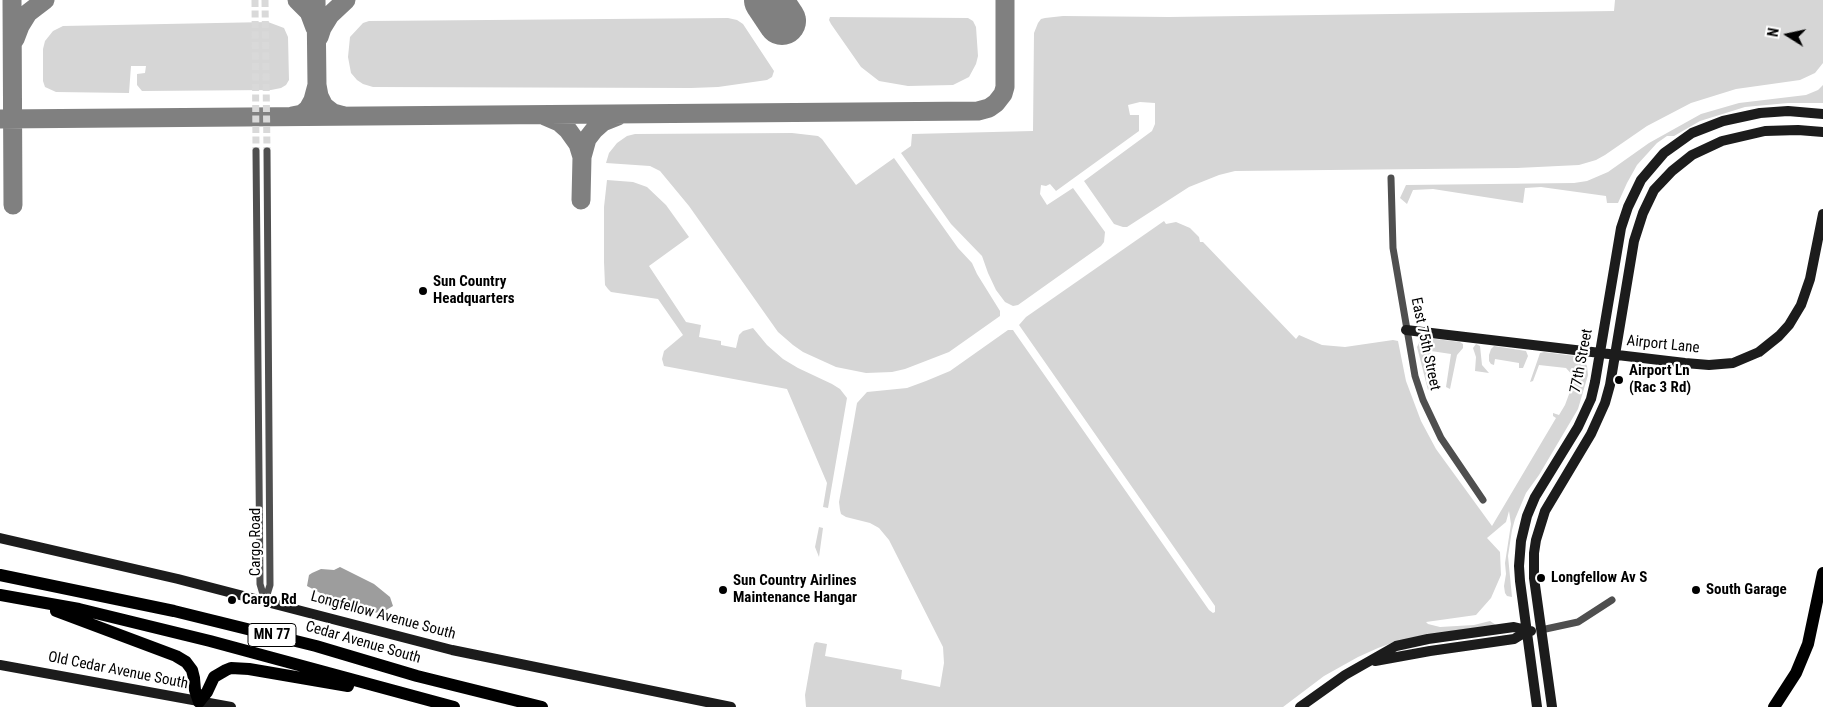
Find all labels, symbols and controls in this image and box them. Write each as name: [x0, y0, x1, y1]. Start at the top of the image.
north arrow: [1763, 10, 1813, 60]
text: N: [1765, 27, 1782, 38]
place label: Sun Country Headquarters: [433, 273, 515, 308]
marker: Sun Country Headquarters: [417, 285, 429, 297]
street label: East 75th Street: [1406, 296, 1444, 392]
street label: 77th Street: [1567, 327, 1597, 395]
street label: Airport Lane: [1626, 332, 1700, 358]
place label: Airport Ln (Rac 3 Rd): [1629, 362, 1691, 397]
marker: Airport Ln (Rac 3 Rd): [1613, 374, 1625, 386]
street label: Cargo Road: [247, 508, 265, 576]
place label: Longfellow Av S: [1551, 569, 1647, 587]
place label: Sun Country Airlines Maintenance Hangar: [733, 572, 857, 607]
marker: Longfellow Av S: [1535, 572, 1547, 584]
place label: South Garage: [1706, 581, 1787, 599]
marker: Sun Country Airlines Maintenance Hangar: [717, 584, 729, 596]
marker: South Garage: [1690, 584, 1702, 596]
street label: Longfellow Avenue South: [309, 588, 457, 644]
place label: Cargo Rd: [242, 591, 297, 609]
marker: Cargo Rd: [226, 594, 238, 606]
street label: Cedar Avenue South: [303, 618, 423, 668]
road number: MN 77: [248, 624, 296, 646]
street label: Old Cedar Avenue South: [46, 649, 190, 693]

